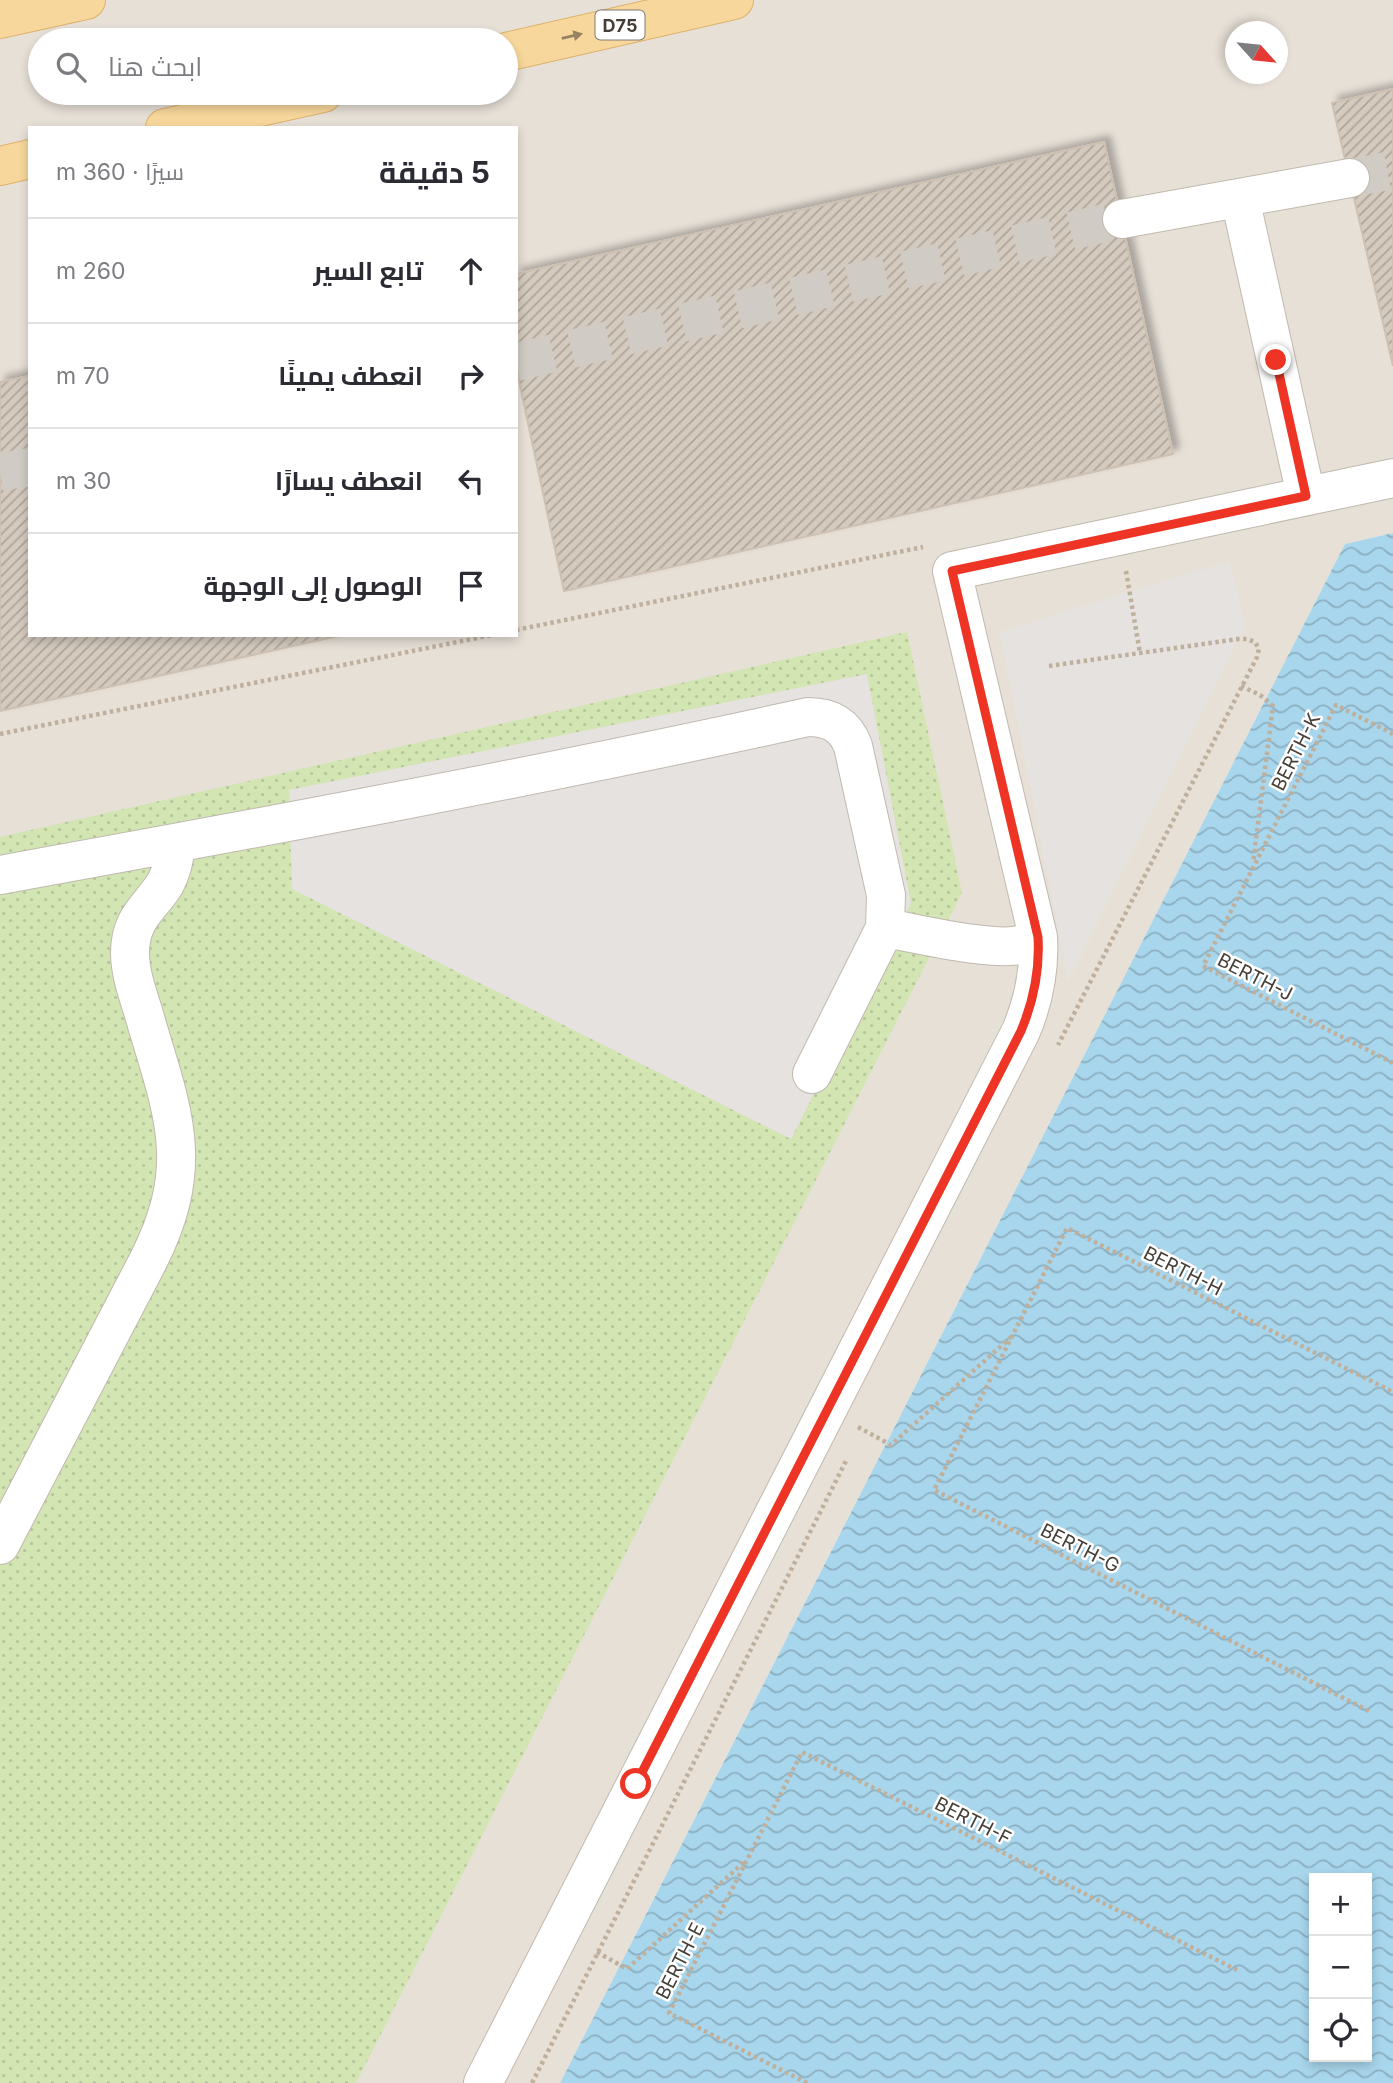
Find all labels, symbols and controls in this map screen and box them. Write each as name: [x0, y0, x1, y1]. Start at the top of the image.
road number: D75: [596, 10, 644, 40]
north arrow: [1225, 21, 1288, 84]
search box: [28, 28, 518, 105]
one-way arrow: [561, 30, 583, 41]
icon: search: [52, 48, 90, 86]
text: ابحث هنا: [108, 51, 202, 82]
text: 5 دقيقة: [379, 154, 490, 190]
text: سيرًا · 360 m: [56, 158, 184, 186]
icon: ahead: [452, 252, 490, 290]
text: تابع السير: [313, 255, 423, 286]
text: 260 m: [56, 257, 125, 285]
route end: [1260, 344, 1291, 375]
icon: right: [452, 357, 490, 395]
text: انعطف يمينًا: [278, 360, 423, 391]
text: 70 m: [56, 362, 110, 390]
icon: left: [452, 462, 490, 500]
text: انعطف يسارًا: [275, 465, 423, 496]
text: 30 m: [56, 467, 111, 495]
icon: arrive: [452, 567, 490, 605]
text: الوصول إلى الوجهة: [204, 570, 423, 601]
street label: BERTH-K: [1267, 709, 1325, 795]
street label: BERTH-J: [1214, 948, 1296, 1006]
street label: BERTH-H: [1140, 1241, 1226, 1301]
street label: BERTH-G: [1037, 1518, 1123, 1578]
route start: [620, 1768, 651, 1799]
street label: BERTH-F: [931, 1792, 1015, 1850]
map controls: [1309, 1873, 1372, 2062]
button: +: [1309, 1873, 1372, 1936]
street label: BERTH-E: [651, 1919, 709, 2003]
button: −: [1309, 1936, 1372, 1999]
button: locate: [1309, 1999, 1372, 2062]

